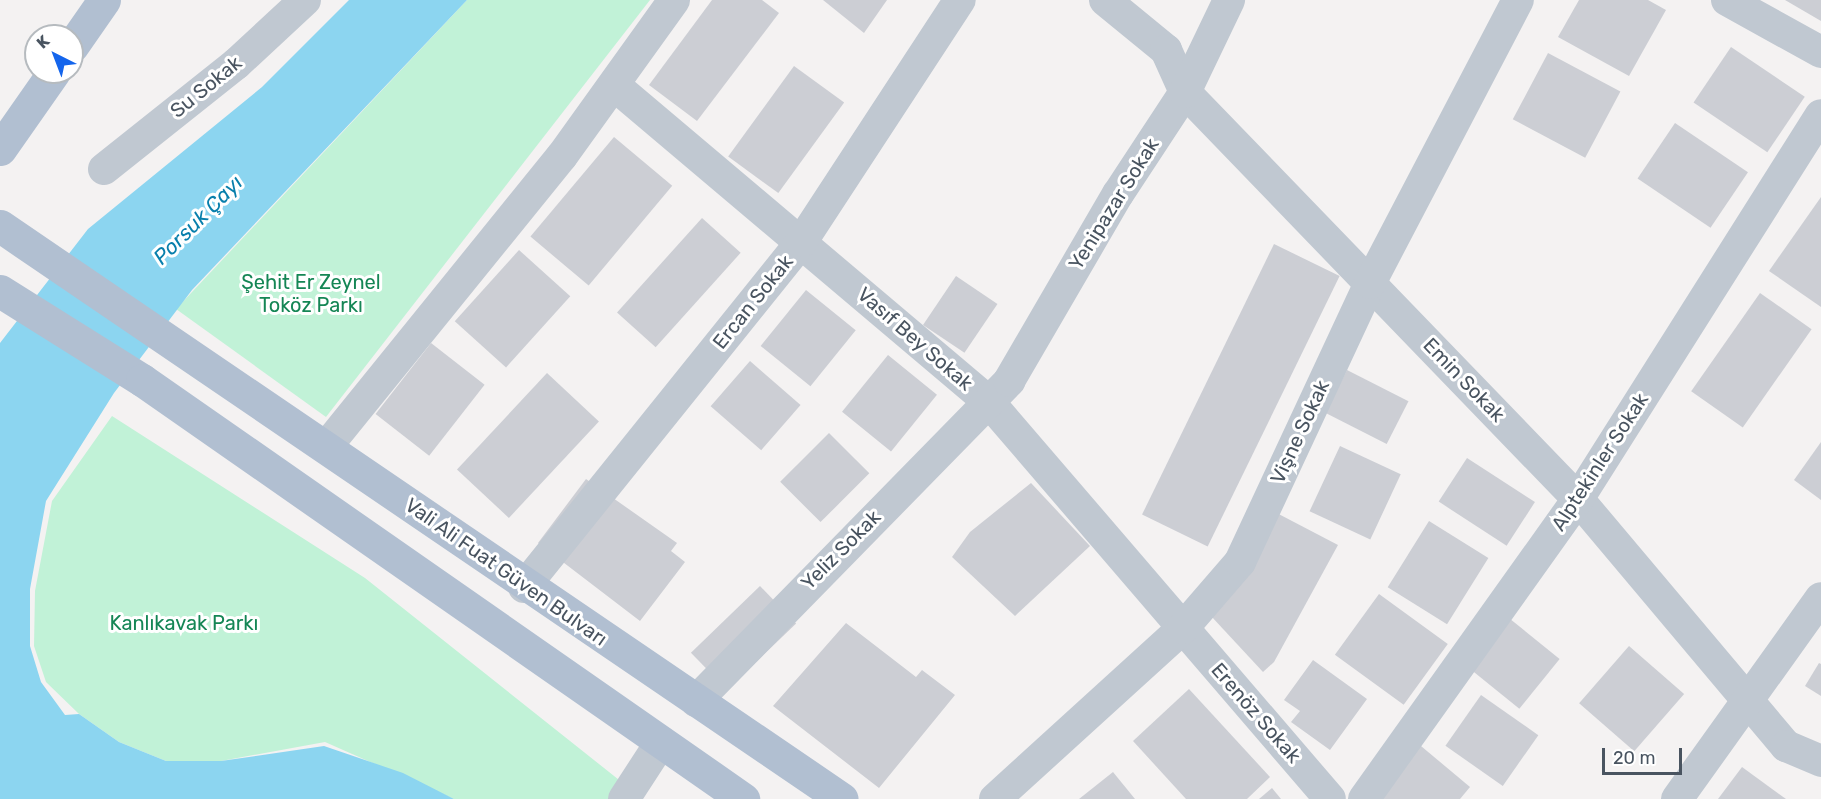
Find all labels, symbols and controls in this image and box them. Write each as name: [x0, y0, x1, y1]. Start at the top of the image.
north arrow: [24, 24, 84, 84]
text: K: [33, 31, 53, 52]
street label: Su Sokak: [166, 51, 246, 123]
street label: Yenipazar Sokak: [1064, 133, 1164, 275]
water label: Porsuk Çayı: [148, 170, 248, 270]
street label: Ercan Sokak: [708, 250, 798, 354]
park label: Şehit Er Zeynel Toköz Parkı: [241, 271, 381, 318]
street label: Vasıf Bey Sokak: [852, 282, 978, 396]
street label: Emin Sokak: [1418, 333, 1510, 427]
street label: Vişne Sokak: [1266, 376, 1334, 488]
street label: Alptekinler Sokak: [1546, 388, 1654, 536]
street label: Vali Ali Fuat Güven Bulvarı: [400, 493, 612, 651]
street label: Yeliz Sokak: [796, 505, 886, 595]
park label: Kanlıkavak Parkı: [109, 611, 259, 635]
street label: Erenöz Sokak: [1206, 658, 1306, 768]
scale bar: [1605, 736, 1684, 774]
text: 20 m: [1613, 747, 1655, 769]

